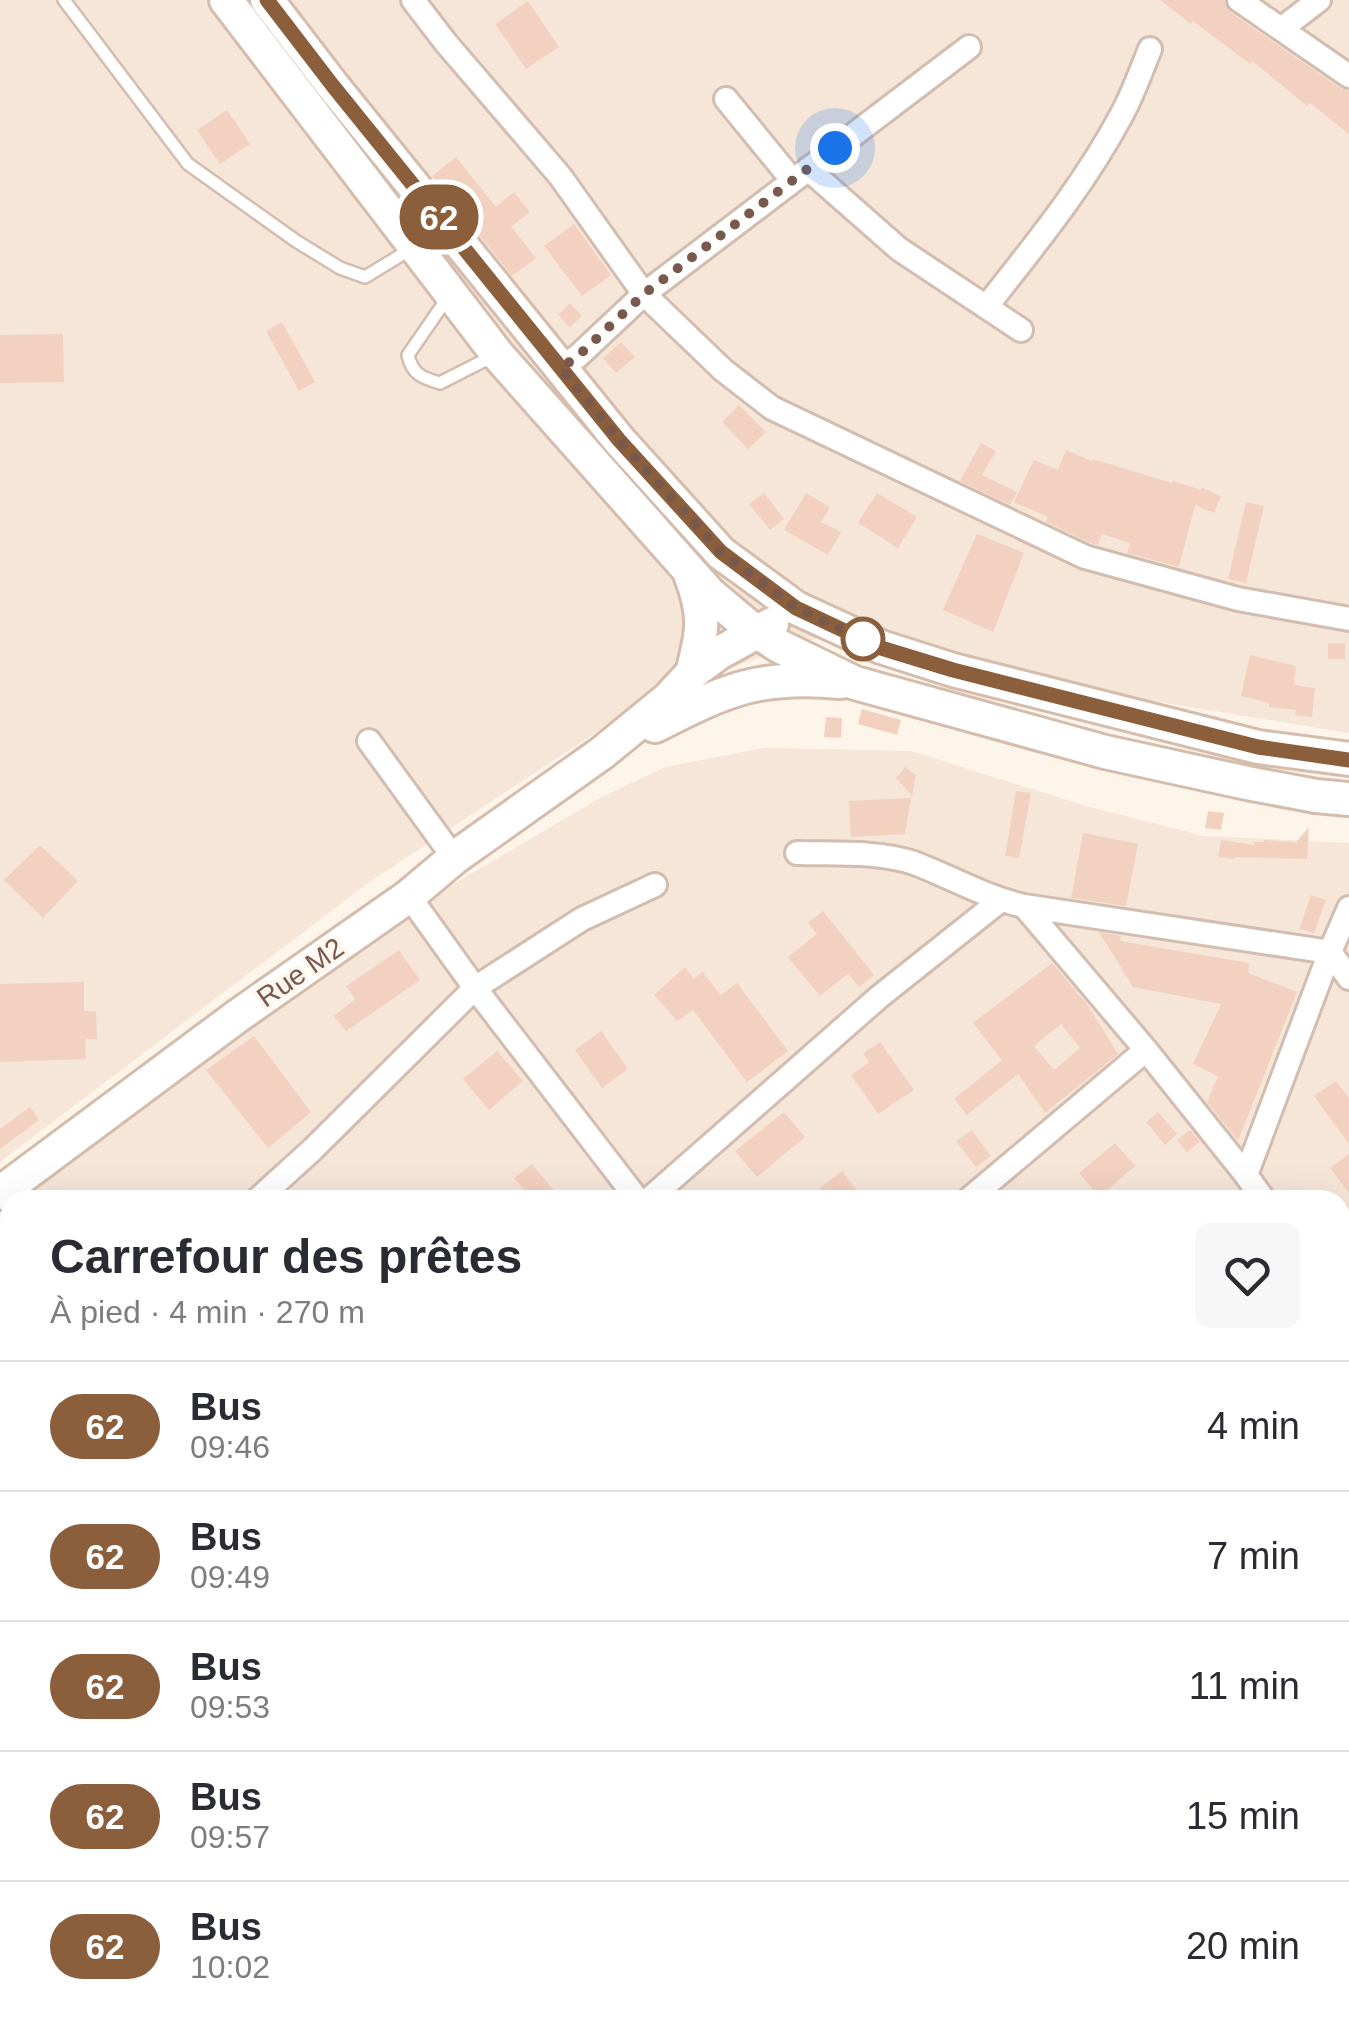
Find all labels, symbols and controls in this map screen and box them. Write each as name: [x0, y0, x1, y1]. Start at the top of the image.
your location: [810, 123, 860, 173]
line badge: 62: [394, 184, 484, 250]
text: 62: [420, 198, 458, 237]
unlabelled marker: [842, 618, 884, 660]
street label: Rue M2: [251, 932, 349, 1013]
button: heart: [1195, 1223, 1300, 1328]
text: Carrefour des prêtes: [50, 1230, 522, 1283]
text: À pied · 4 min · 270 m: [50, 1294, 365, 1330]
text: Bus: [190, 1386, 262, 1428]
text: 4 min: [1207, 1405, 1300, 1447]
text: 62: [86, 1407, 124, 1446]
text: 09:46: [190, 1429, 270, 1465]
text: Bus: [190, 1516, 262, 1558]
text: 7 min: [1207, 1535, 1300, 1577]
text: 62: [86, 1537, 124, 1576]
text: 09:49: [190, 1559, 270, 1595]
text: Bus: [190, 1646, 262, 1688]
text: 11 min: [1189, 1665, 1300, 1707]
text: 62: [86, 1667, 124, 1706]
text: 09:53: [190, 1689, 270, 1725]
text: Bus: [190, 1776, 262, 1818]
text: 15 min: [1186, 1795, 1300, 1837]
text: 62: [86, 1797, 124, 1836]
text: 09:57: [190, 1819, 270, 1855]
text: Bus: [190, 1906, 262, 1948]
text: 20 min: [1186, 1925, 1300, 1967]
text: 62: [86, 1927, 124, 1966]
text: 10:02: [190, 1949, 270, 1985]

